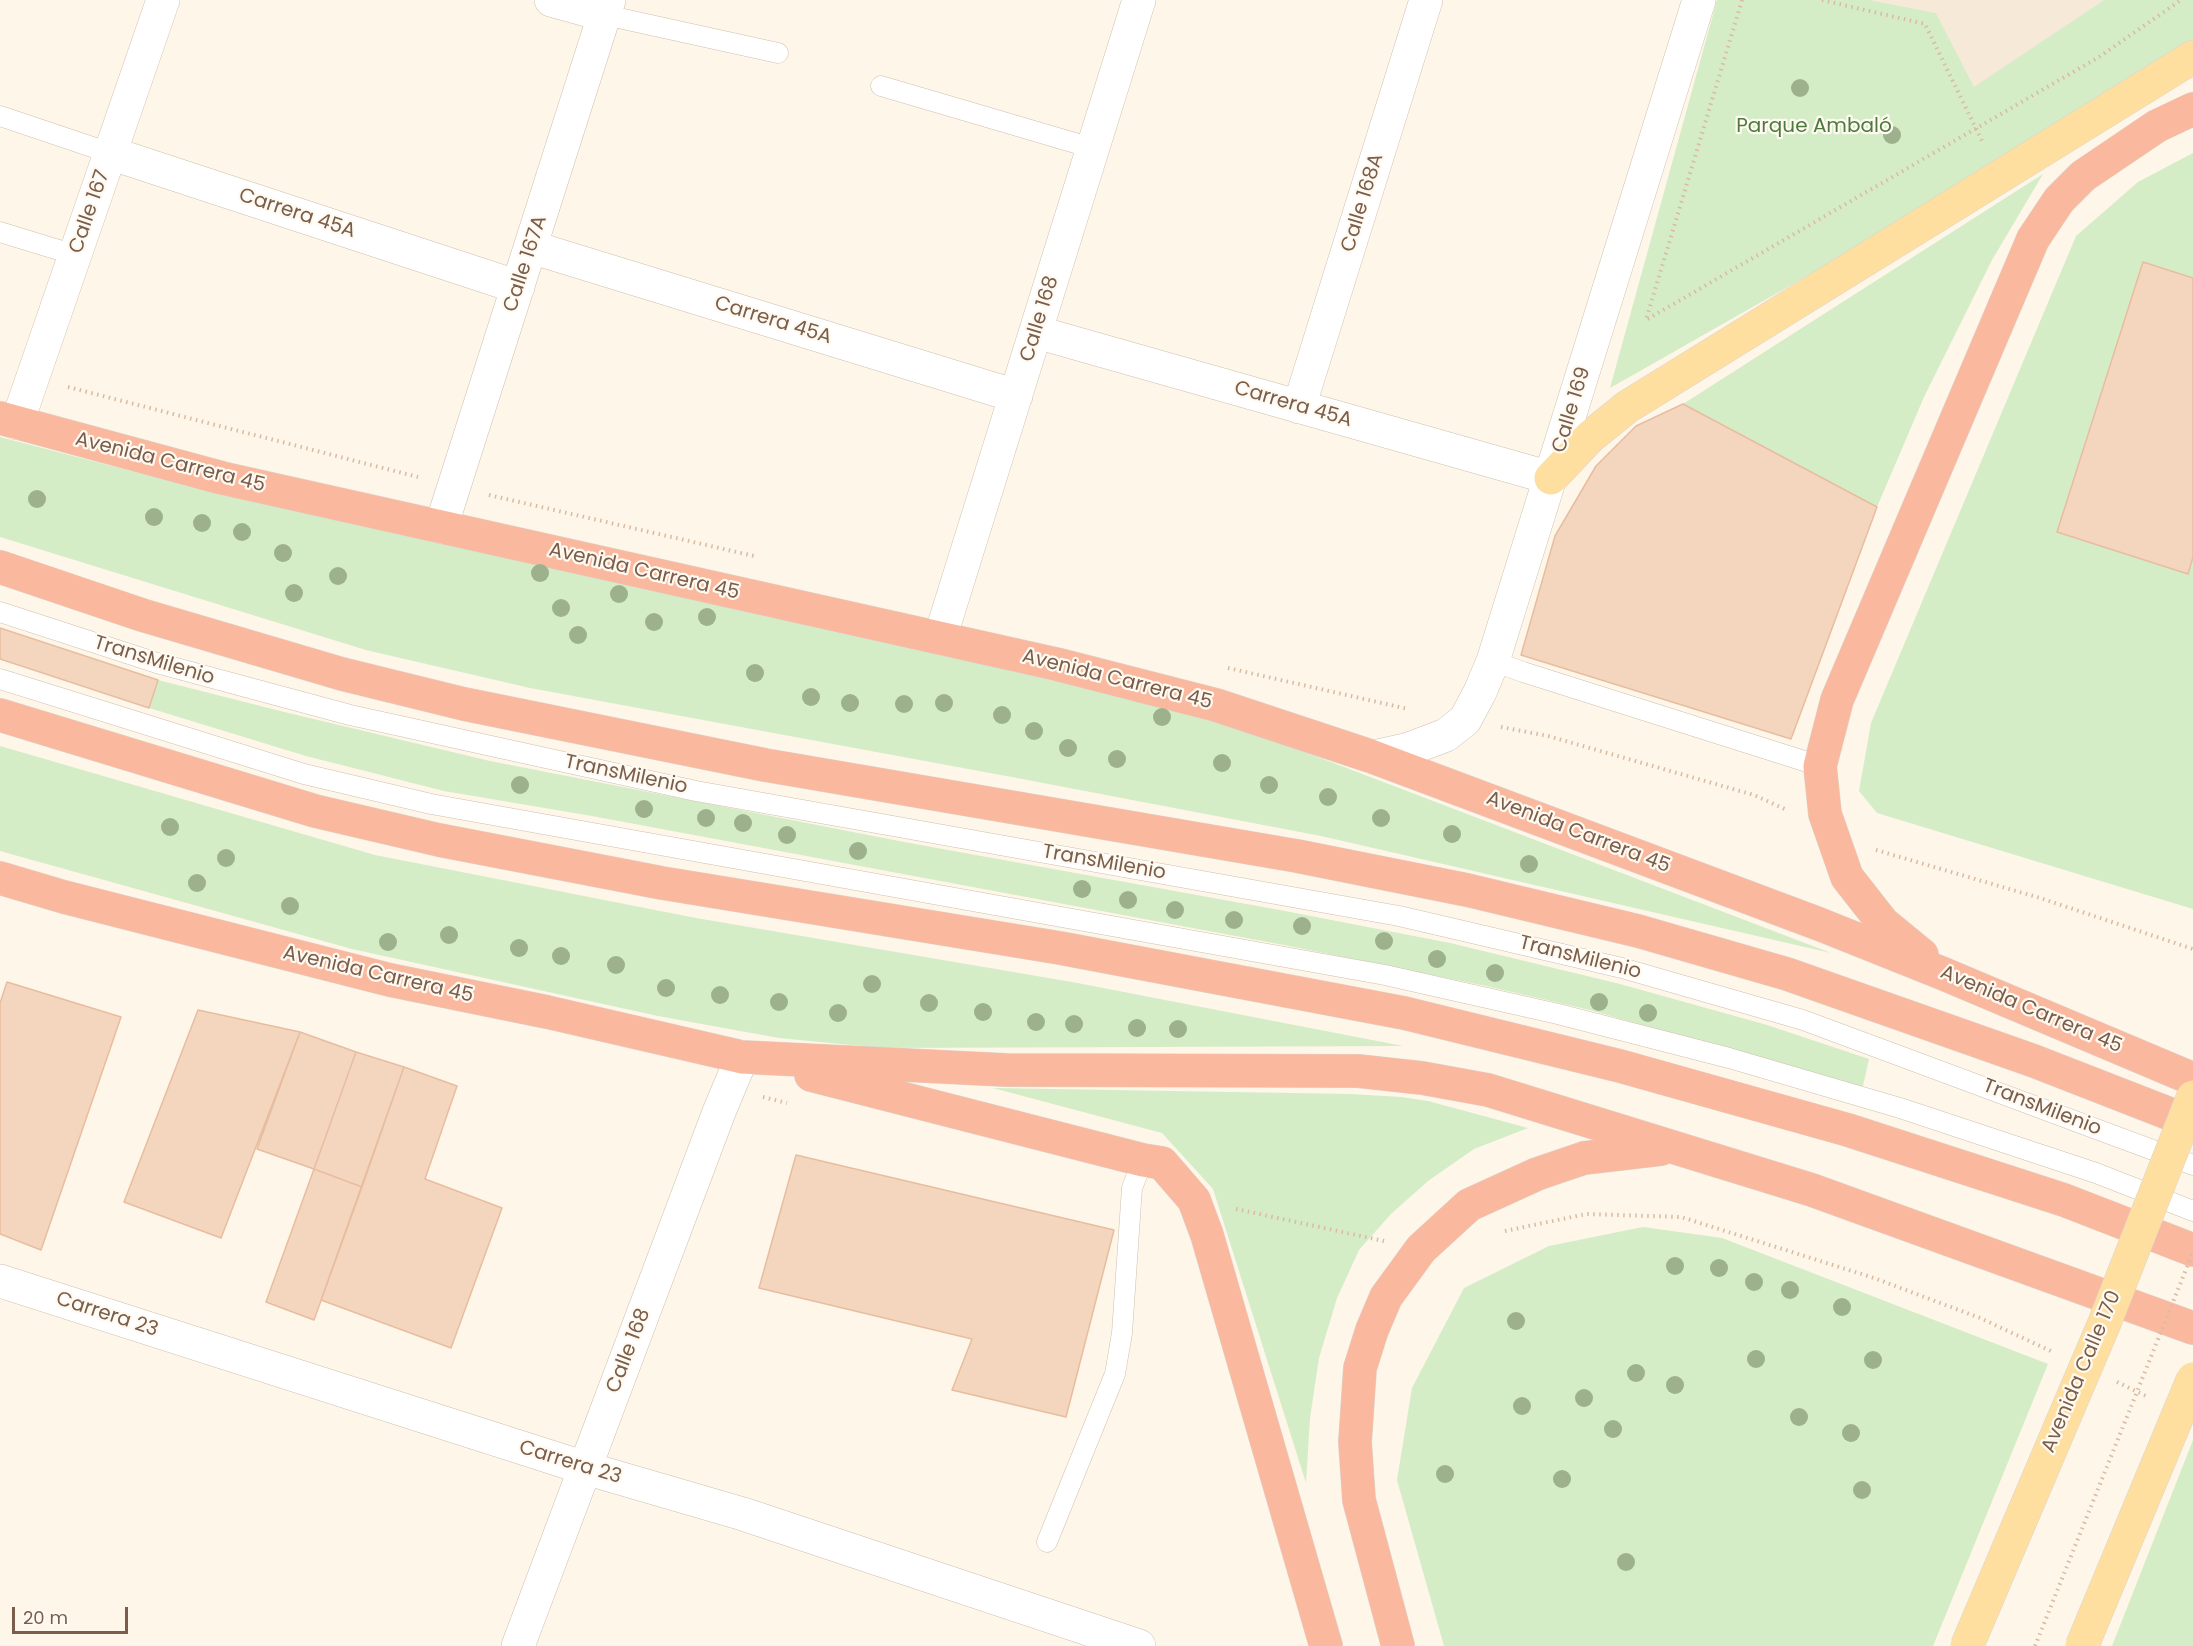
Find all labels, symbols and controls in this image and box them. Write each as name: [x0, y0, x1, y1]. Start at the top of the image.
park label: Parque Ambaló: [1736, 115, 1892, 139]
street label: Calle 168A: [1337, 151, 1389, 255]
street label: Calle 167: [65, 167, 115, 257]
street label: Carrera 45A: [236, 184, 358, 244]
street label: Calle 167A: [499, 213, 553, 315]
street label: Calle 168: [1016, 273, 1064, 365]
street label: Carrera 45A: [712, 292, 834, 350]
street label: Calle 169: [1548, 364, 1596, 456]
street label: Carrera 45A: [1231, 377, 1355, 433]
street label: Avenida Carrera 45: [73, 428, 267, 498]
street label: Avenida Carrera 45: [546, 538, 742, 606]
street label: TransMilenio: [91, 631, 217, 691]
street label: Avenida Carrera 45: [1020, 645, 1214, 715]
street label: TransMilenio: [562, 750, 690, 800]
street label: Avenida Carrera 45: [1483, 787, 1673, 879]
street label: TransMilenio: [1040, 840, 1168, 886]
street label: TransMilenio: [1516, 931, 1644, 985]
street label: Avenida Carrera 45: [280, 941, 476, 1009]
street label: Avenida Carrera 45: [1937, 961, 2125, 1059]
street label: TransMilenio: [1979, 1074, 2105, 1142]
street label: Carrera 23: [53, 1287, 161, 1343]
street label: Avenida Calle 170: [2037, 1287, 2127, 1457]
street label: Calle 168: [602, 1306, 656, 1396]
street label: Carrera 23: [516, 1436, 624, 1490]
scale bar: [15, 1595, 130, 1633]
text: 20 m: [23, 1605, 68, 1630]

